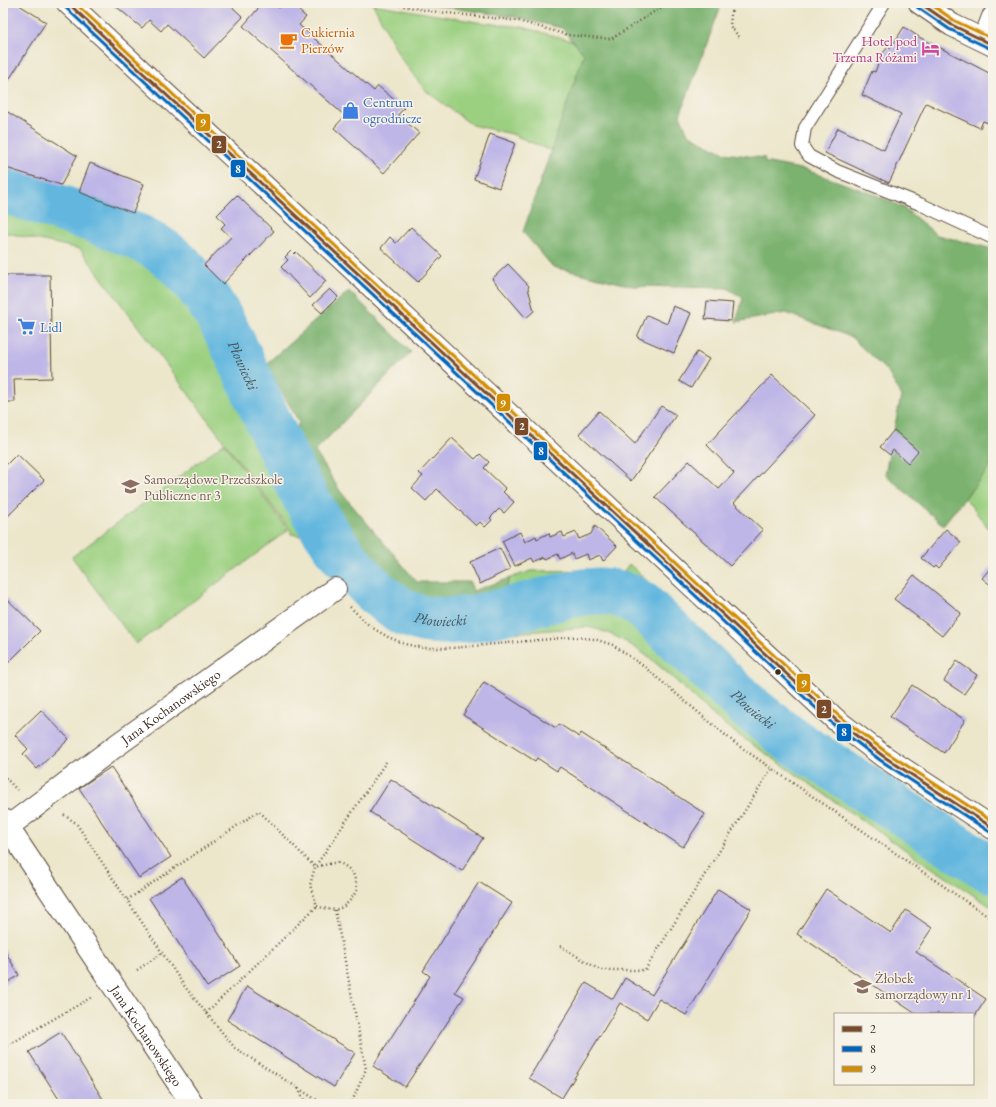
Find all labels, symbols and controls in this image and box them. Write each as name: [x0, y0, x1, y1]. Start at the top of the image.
place label: Cukiernia Pierzów: [301, 23, 355, 57]
cafe icon: Cukiernia Pierzów: [278, 30, 298, 50]
place label: Hotel pod Trzema Różami: [832, 32, 918, 66]
hotel icon: Hotel pod Trzema Różami: [920, 39, 940, 59]
place label: Centrum ogrodnicze: [363, 93, 422, 127]
shop icon: Centrum ogrodnicze: [340, 100, 360, 120]
line badge: 9: [195, 113, 211, 132]
text: 9: [200, 115, 206, 129]
line badge: 2: [211, 135, 227, 154]
text: 2: [216, 137, 222, 151]
line badge: 8: [230, 159, 246, 178]
text: 8: [235, 162, 241, 176]
supermarket icon: Lidl: [17, 317, 37, 337]
place label: Lidl: [40, 318, 63, 336]
water label: Płowiecki: [224, 337, 263, 394]
line badge: 9: [496, 393, 511, 412]
text: 9: [500, 396, 506, 410]
line badge: 2: [514, 417, 529, 436]
text: 2: [519, 419, 525, 433]
line badge: 8: [533, 441, 548, 461]
text: 8: [538, 444, 544, 458]
place label: Samorządowe Przedszkole Publiczne nr 3: [144, 470, 283, 504]
school or university icon: Samorządowe Przedszkole Publiczne nr 3: [121, 477, 141, 497]
water label: Płowiecki: [412, 607, 469, 630]
street label: Jana Kochanowskiego: [117, 665, 224, 749]
unlabelled marker: [773, 667, 783, 677]
line badge: 9: [796, 673, 811, 693]
text: 9: [801, 676, 807, 690]
water label: Płowiecki: [727, 684, 780, 733]
line badge: 2: [816, 699, 832, 719]
text: 2: [821, 702, 827, 716]
line badge: 8: [836, 723, 852, 742]
text: 8: [841, 725, 847, 739]
place label: Żłobek samorządowy nr 1: [875, 969, 972, 1003]
school or university icon: Żłobek samorządowy nr 1: [852, 976, 872, 996]
street label: Jana Kochanowskiego: [106, 981, 187, 1090]
legend: [834, 1013, 974, 1085]
text: 2: [870, 1021, 876, 1037]
text: 8: [870, 1041, 876, 1057]
text: 9: [870, 1061, 876, 1077]

